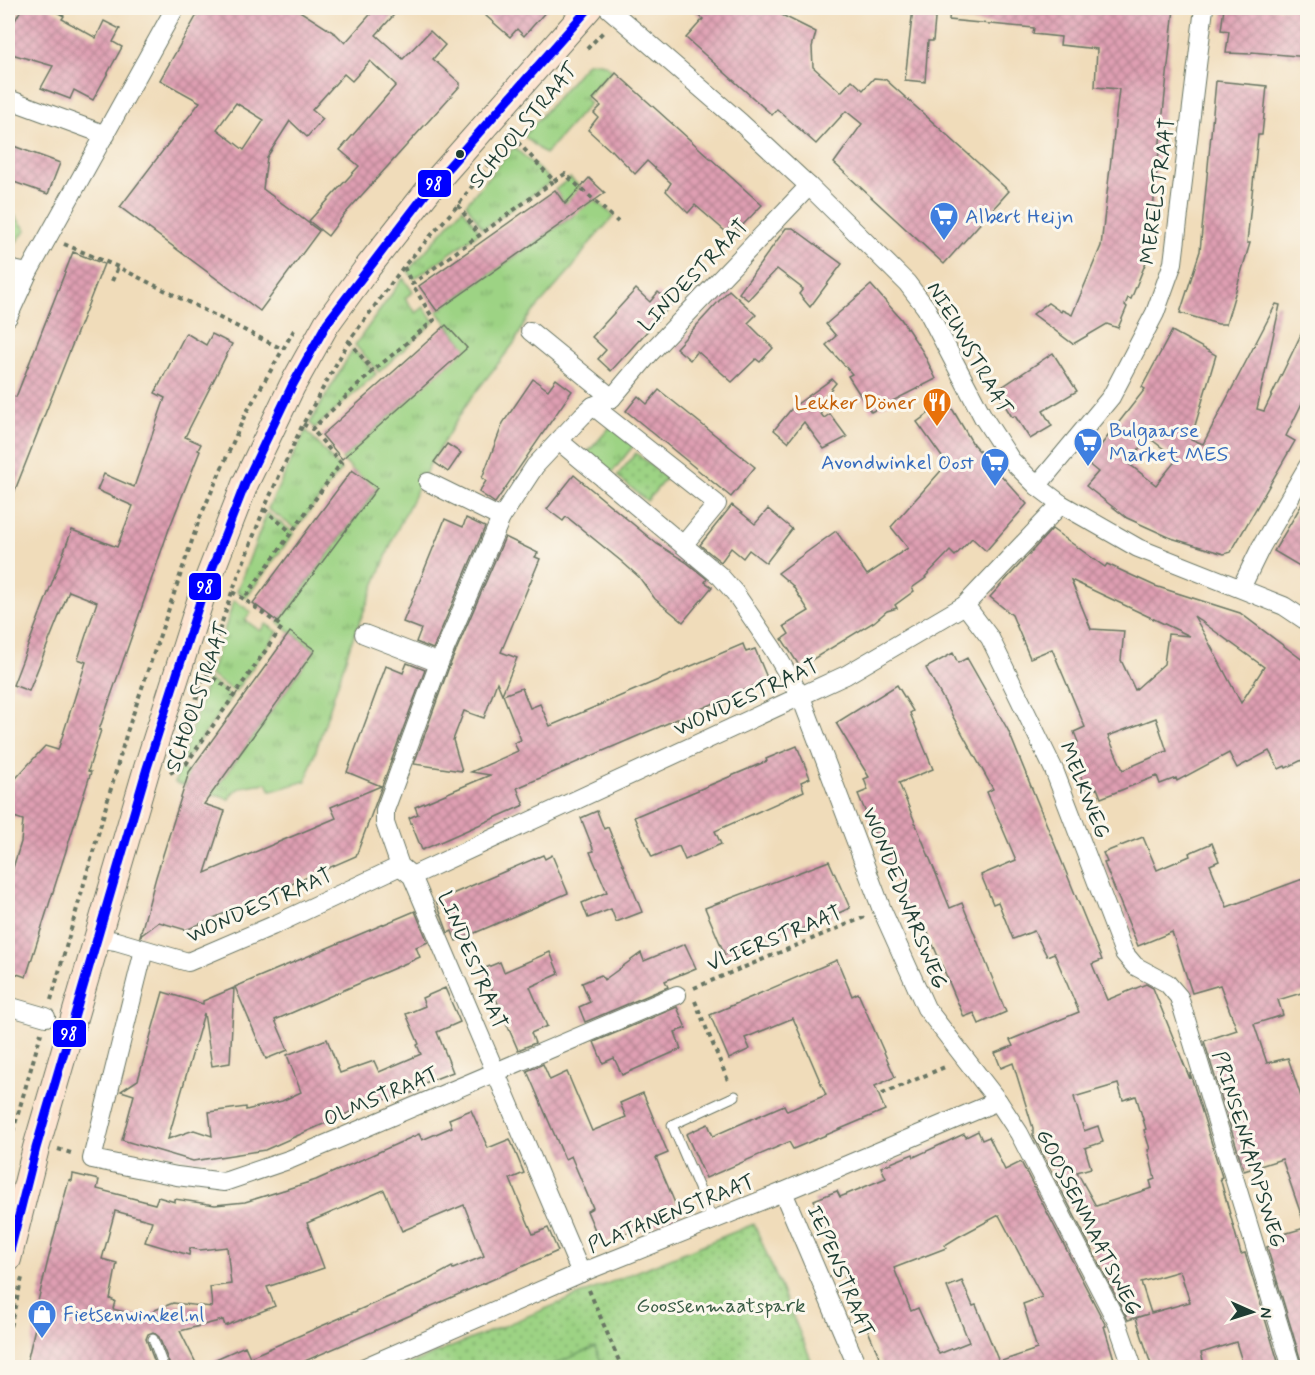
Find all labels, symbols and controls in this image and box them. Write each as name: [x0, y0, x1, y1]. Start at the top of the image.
street label: SCHOOLSTRAAT: [463, 56, 585, 194]
street label: MERELSTRAAT: [1134, 116, 1182, 266]
unlabelled marker: [454, 148, 466, 160]
line badge: 98: [417, 169, 452, 198]
text: 98: [426, 174, 443, 195]
supermarket icon: Albert Heijn: [928, 200, 960, 242]
place label: Albert Heijn: [965, 203, 1074, 231]
street label: LINDESTRAAT: [633, 213, 755, 338]
street label: NIEUWSTRAAT: [920, 277, 1019, 421]
restaurant icon: Lekker Döner: [921, 386, 953, 428]
place label: Lekker Döner: [794, 389, 916, 417]
place label: Bulgaarse Market MES: [1109, 417, 1228, 469]
supermarket icon: Bulgaarse Market MES: [1072, 426, 1104, 468]
supermarket icon: Avondwinkel Oost: [979, 446, 1011, 488]
place label: Avondwinkel Oost: [821, 449, 974, 477]
line badge: 98: [188, 572, 222, 601]
text: 98: [197, 577, 214, 598]
street label: SCHOOLSTRAAT: [159, 618, 237, 776]
street label: WONDESTRAAT: [670, 652, 823, 744]
street label: MELKWEG: [1052, 738, 1116, 843]
street label: WONDEDWARSWEG: [855, 803, 953, 994]
street label: WONDESTRAAT: [182, 861, 337, 951]
street label: LINDESTRAAT: [430, 887, 514, 1034]
street label: VLIERSTRAAT: [703, 899, 846, 979]
line badge: 98: [52, 1019, 87, 1048]
text: 98: [61, 1024, 78, 1045]
street label: PRINSENKAMPSWEG: [1205, 1048, 1291, 1251]
street label: OLMSTRAAT: [320, 1060, 443, 1134]
street label: GOOSSENMAATSWEG: [1029, 1124, 1147, 1320]
street label: PLATANENSTRAAT: [584, 1168, 759, 1260]
street label: IEPENSTRAAT: [800, 1201, 880, 1342]
north arrow: [1222, 1282, 1282, 1342]
park label: Goossenmaatspark: [636, 1292, 806, 1320]
shop icon: Fietsenwinkel.nl: [26, 1298, 58, 1340]
place label: Fietsenwinkel.nl: [63, 1301, 205, 1329]
text: N: [1255, 1307, 1276, 1319]

